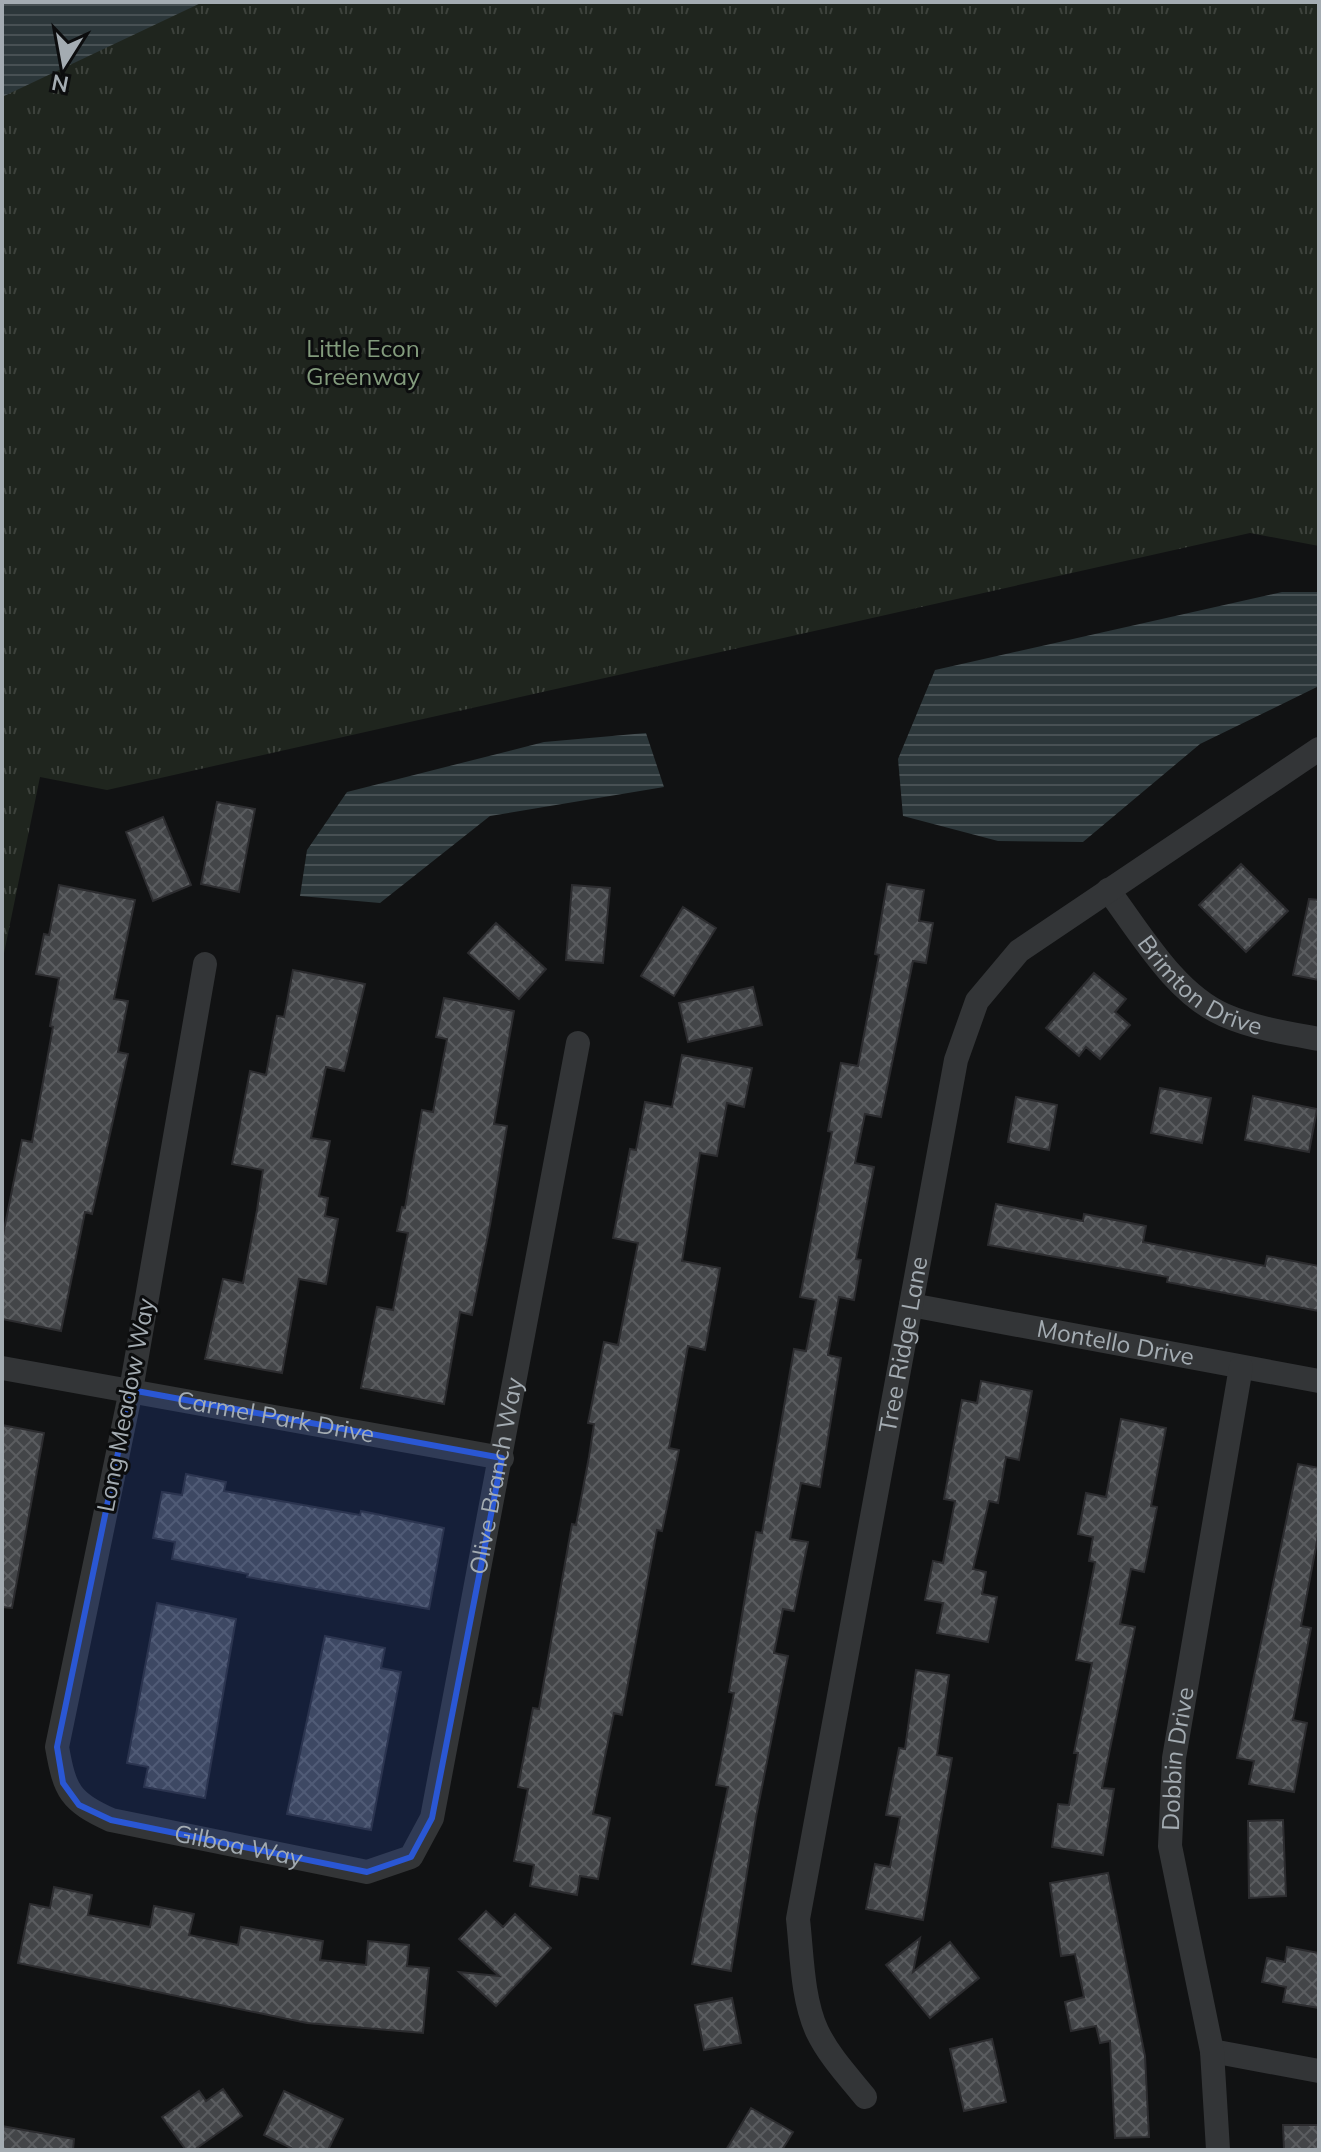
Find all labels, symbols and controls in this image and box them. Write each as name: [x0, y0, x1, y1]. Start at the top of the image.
north arrow: [24, 24, 104, 104]
text: N: [49, 68, 71, 99]
park label: Little Econ Greenway: [306, 333, 420, 391]
street label: Brimton Drive: [1132, 929, 1266, 1041]
street label: Tree Ridge Lane: [872, 1254, 934, 1435]
street label: Long Meadow Way: [90, 1295, 160, 1514]
street label: Montello Drive: [1035, 1313, 1197, 1371]
street label: Olive Branch Way: [462, 1375, 529, 1577]
street label: Carmel Park Drive: [175, 1384, 377, 1449]
street label: Dobbin Drive: [1155, 1685, 1200, 1831]
street label: Gilboa Way: [172, 1817, 306, 1873]

